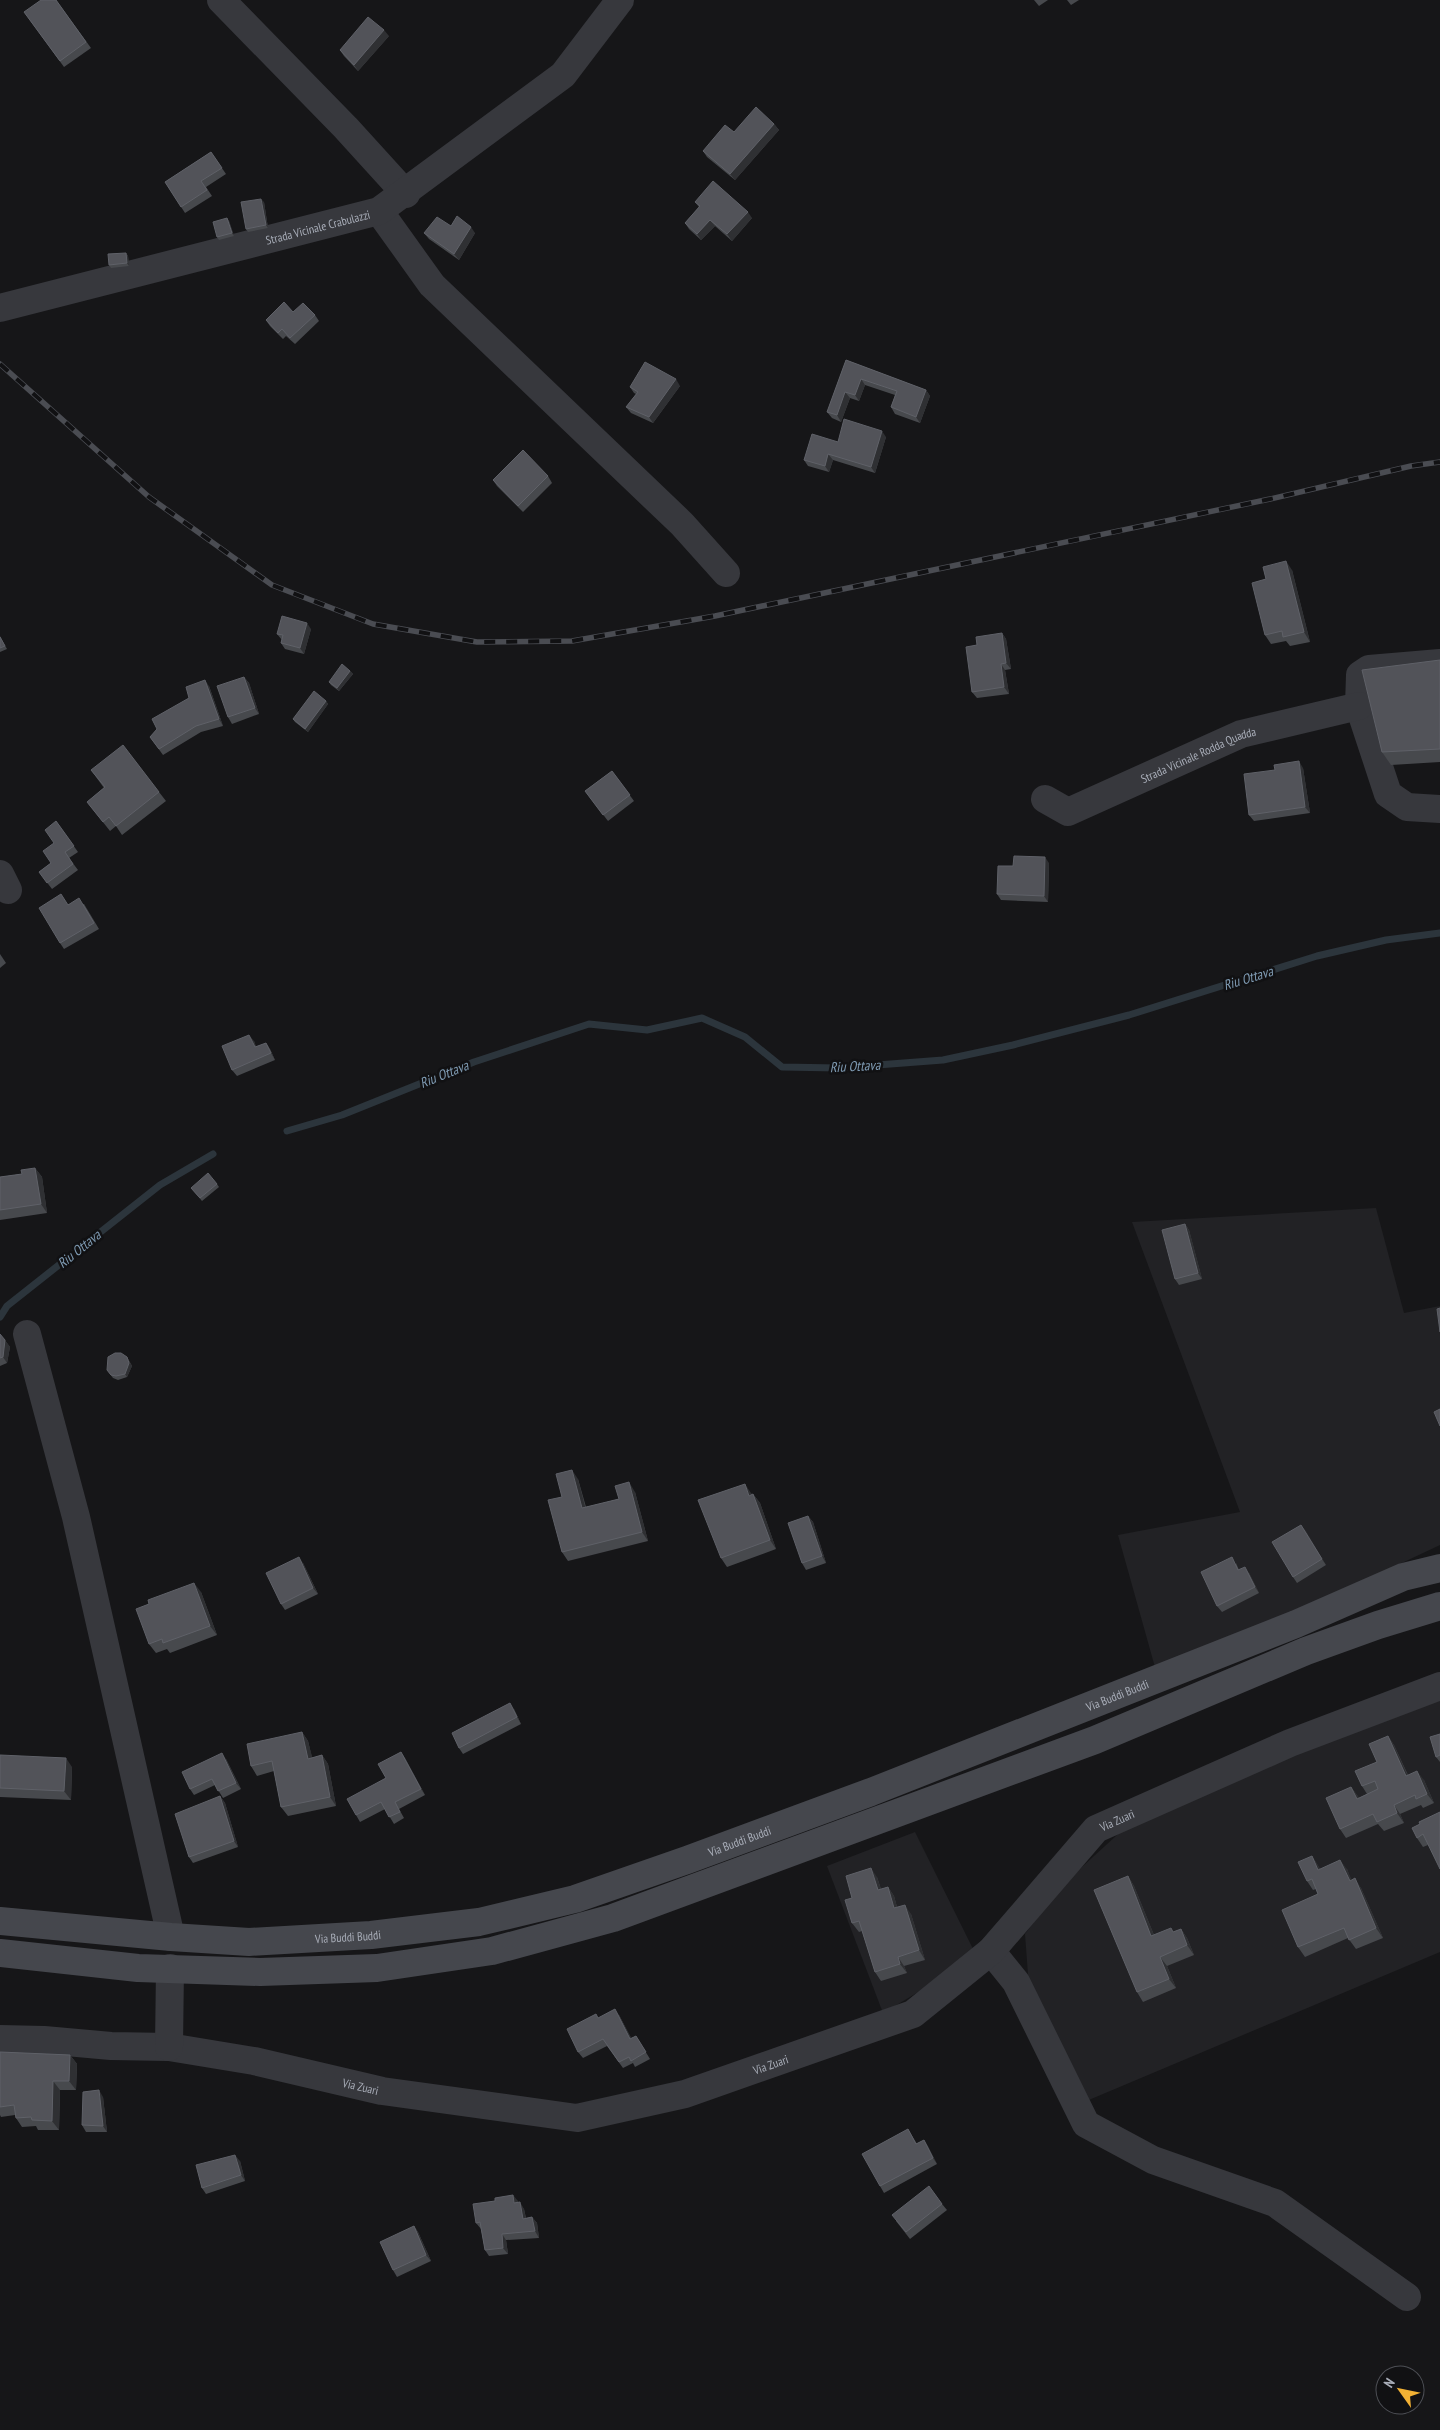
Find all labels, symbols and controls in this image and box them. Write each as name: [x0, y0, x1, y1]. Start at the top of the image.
street label: Strada Vicinale Crabulazzi: [264, 206, 371, 247]
street label: Strada Vicinale Rodda Quadda: [1138, 723, 1258, 786]
water label: Riu Ottava: [1221, 962, 1276, 994]
water label: Riu Ottava: [417, 1056, 472, 1092]
water label: Riu Ottava: [829, 1056, 882, 1076]
water label: Riu Ottava: [54, 1225, 105, 1272]
street label: Via Buddi Buddi: [1083, 1676, 1150, 1714]
street label: Via Zuari: [1096, 1806, 1136, 1834]
street label: Via Buddi Buddi: [705, 1822, 773, 1859]
street label: Via Buddi Buddi: [314, 1926, 382, 1946]
street label: Via Zuari: [750, 2051, 790, 2077]
street label: Via Zuari: [340, 2074, 380, 2097]
north arrow: [1375, 2365, 1425, 2415]
text: N: [1379, 2375, 1399, 2391]

